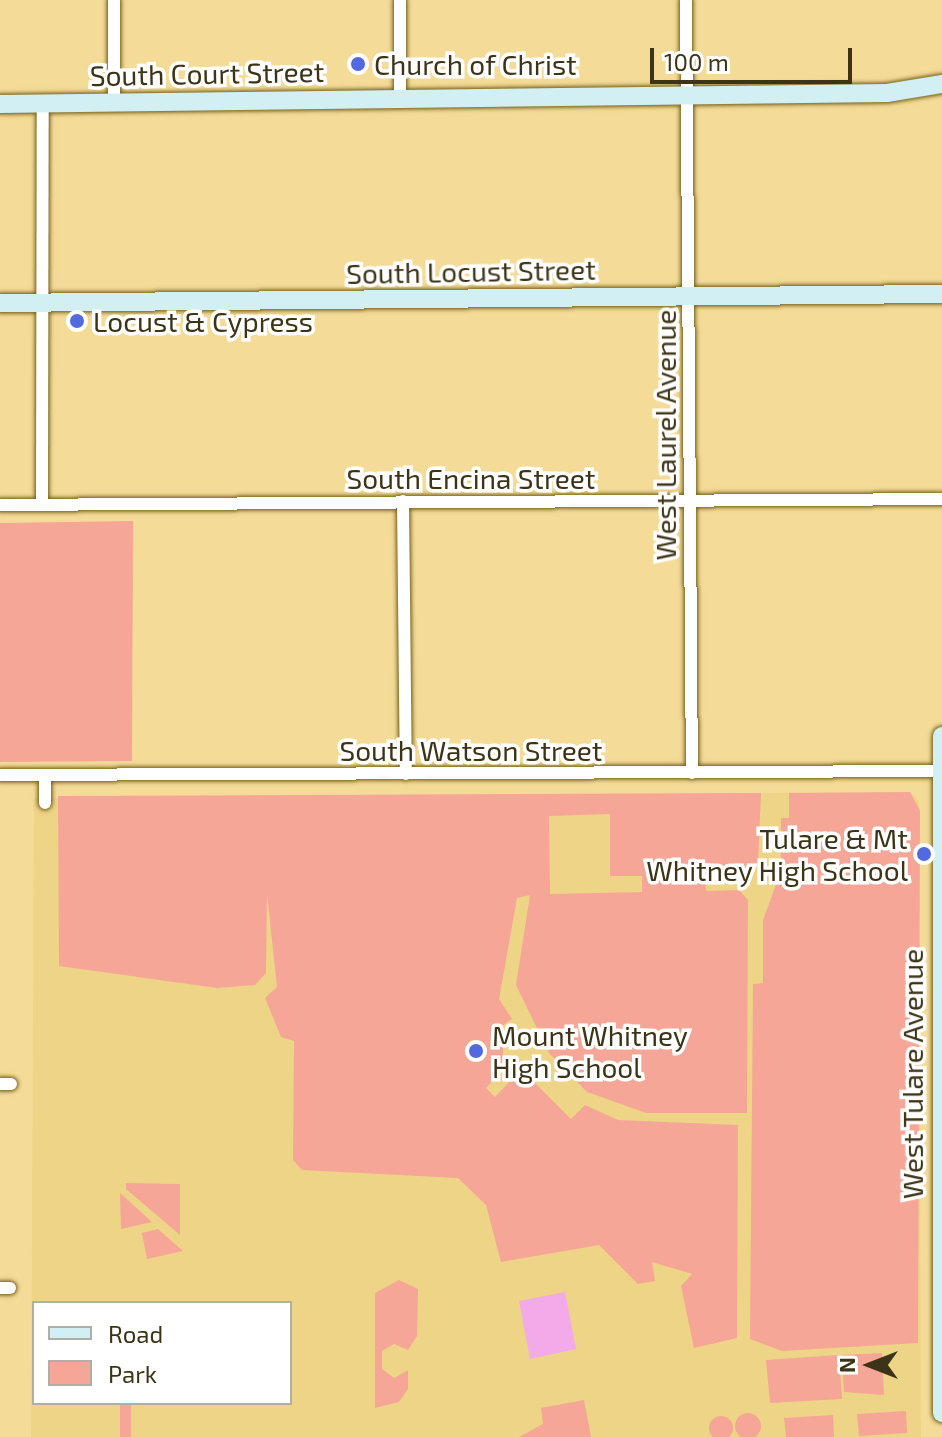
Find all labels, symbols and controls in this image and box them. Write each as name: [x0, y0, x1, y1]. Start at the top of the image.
scale bar: [654, 32, 856, 82]
place label: Church of Christ: [374, 47, 577, 81]
text: 100 m: [664, 47, 729, 76]
street label: South Court Street: [89, 54, 325, 92]
marker: Church of Christ: [349, 55, 367, 73]
street label: South Locust Street: [346, 252, 596, 290]
place label: Locust & Cypress: [93, 304, 313, 338]
street label: West Laurel Avenue: [648, 309, 682, 561]
marker: Locust & Cypress: [68, 312, 86, 330]
street label: South Encina Street: [346, 461, 596, 495]
street label: South Watson Street: [339, 733, 603, 767]
place label: Tulare & Mt Whitney High School: [646, 821, 908, 887]
marker: Tulare & Mt Whitney High School: [915, 845, 933, 863]
street label: West Tulare Avenue: [895, 948, 929, 1200]
place label: Mount Whitney High School: [492, 1018, 688, 1084]
marker: Mount Whitney High School: [467, 1042, 485, 1060]
legend: [32, 1301, 292, 1405]
text: Road: [108, 1319, 163, 1348]
north arrow: [830, 1325, 910, 1405]
text: N: [833, 1357, 859, 1373]
text: Park: [108, 1359, 157, 1388]

